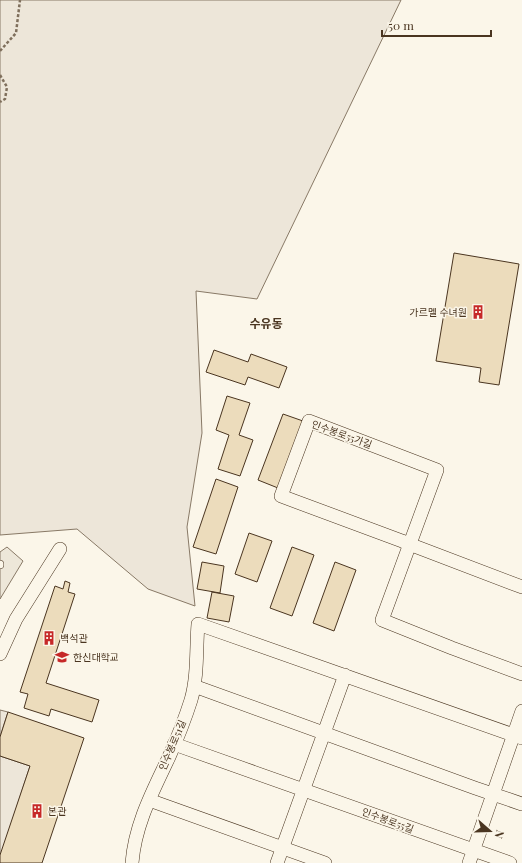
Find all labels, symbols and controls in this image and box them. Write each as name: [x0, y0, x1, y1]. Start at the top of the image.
scale bar: [382, 12, 491, 38]
text: 50 m: [388, 17, 414, 33]
building icon: 가르멜 수녀원: [470, 304, 486, 320]
place label: 가르멜 수녀원: [409, 305, 467, 319]
district label: 수유동: [249, 315, 283, 331]
street label: 인수봉로55가길: [310, 417, 374, 451]
building icon: 백석관: [41, 630, 57, 646]
place label: 백석관: [60, 631, 88, 645]
school or university icon: 한신대학교: [54, 649, 70, 665]
place label: 한신대학교: [73, 650, 119, 664]
street label: 인수봉로51길: [155, 717, 189, 773]
building icon: 본관: [29, 803, 45, 819]
place label: 본관: [48, 804, 67, 818]
street label: 인수봉로55길: [360, 804, 416, 836]
north arrow: [470, 811, 510, 851]
text: N: [491, 828, 508, 841]

